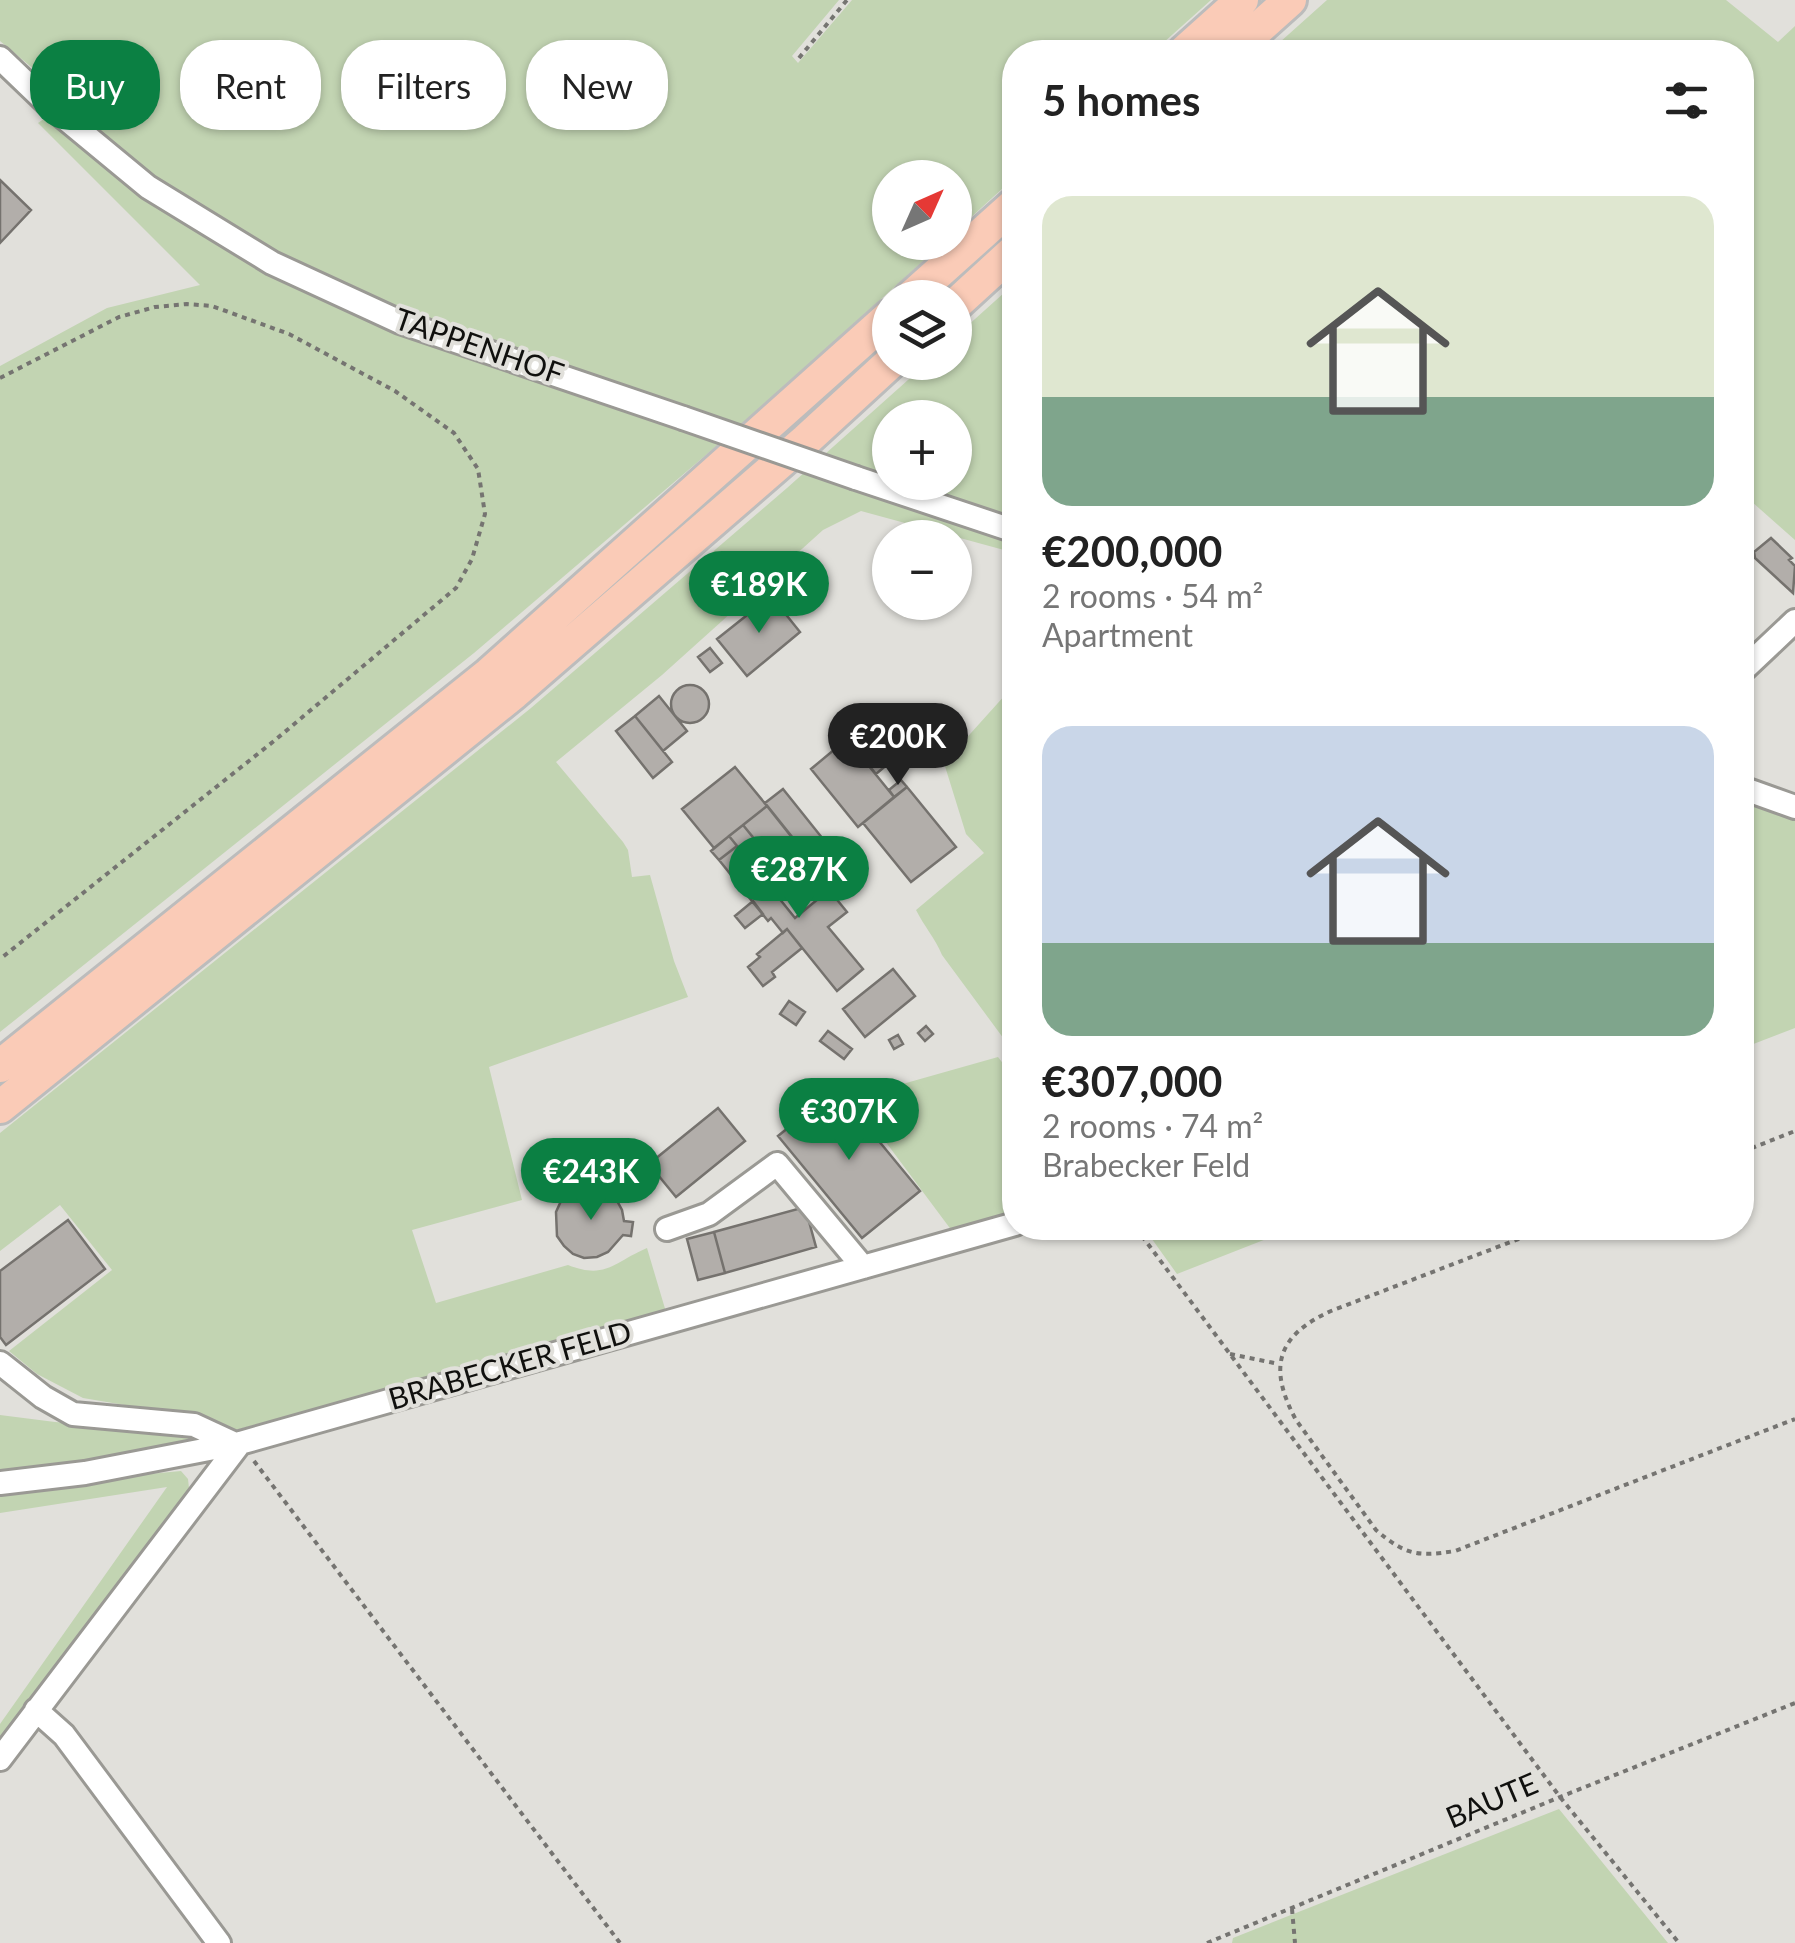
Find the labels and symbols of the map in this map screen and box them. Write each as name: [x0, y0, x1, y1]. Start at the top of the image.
north arrow: [872, 160, 972, 260]
street label: TAPPENHOF: [391, 299, 569, 391]
pin: €189K: [689, 551, 829, 636]
pin: €200K: [828, 703, 968, 788]
pin: €287K: [729, 836, 869, 921]
pin: €307K: [779, 1078, 919, 1163]
pin: €243K: [521, 1138, 661, 1223]
street label: BRABECKER FELD: [384, 1312, 635, 1416]
street label: BAUTE: [1440, 1764, 1542, 1834]

